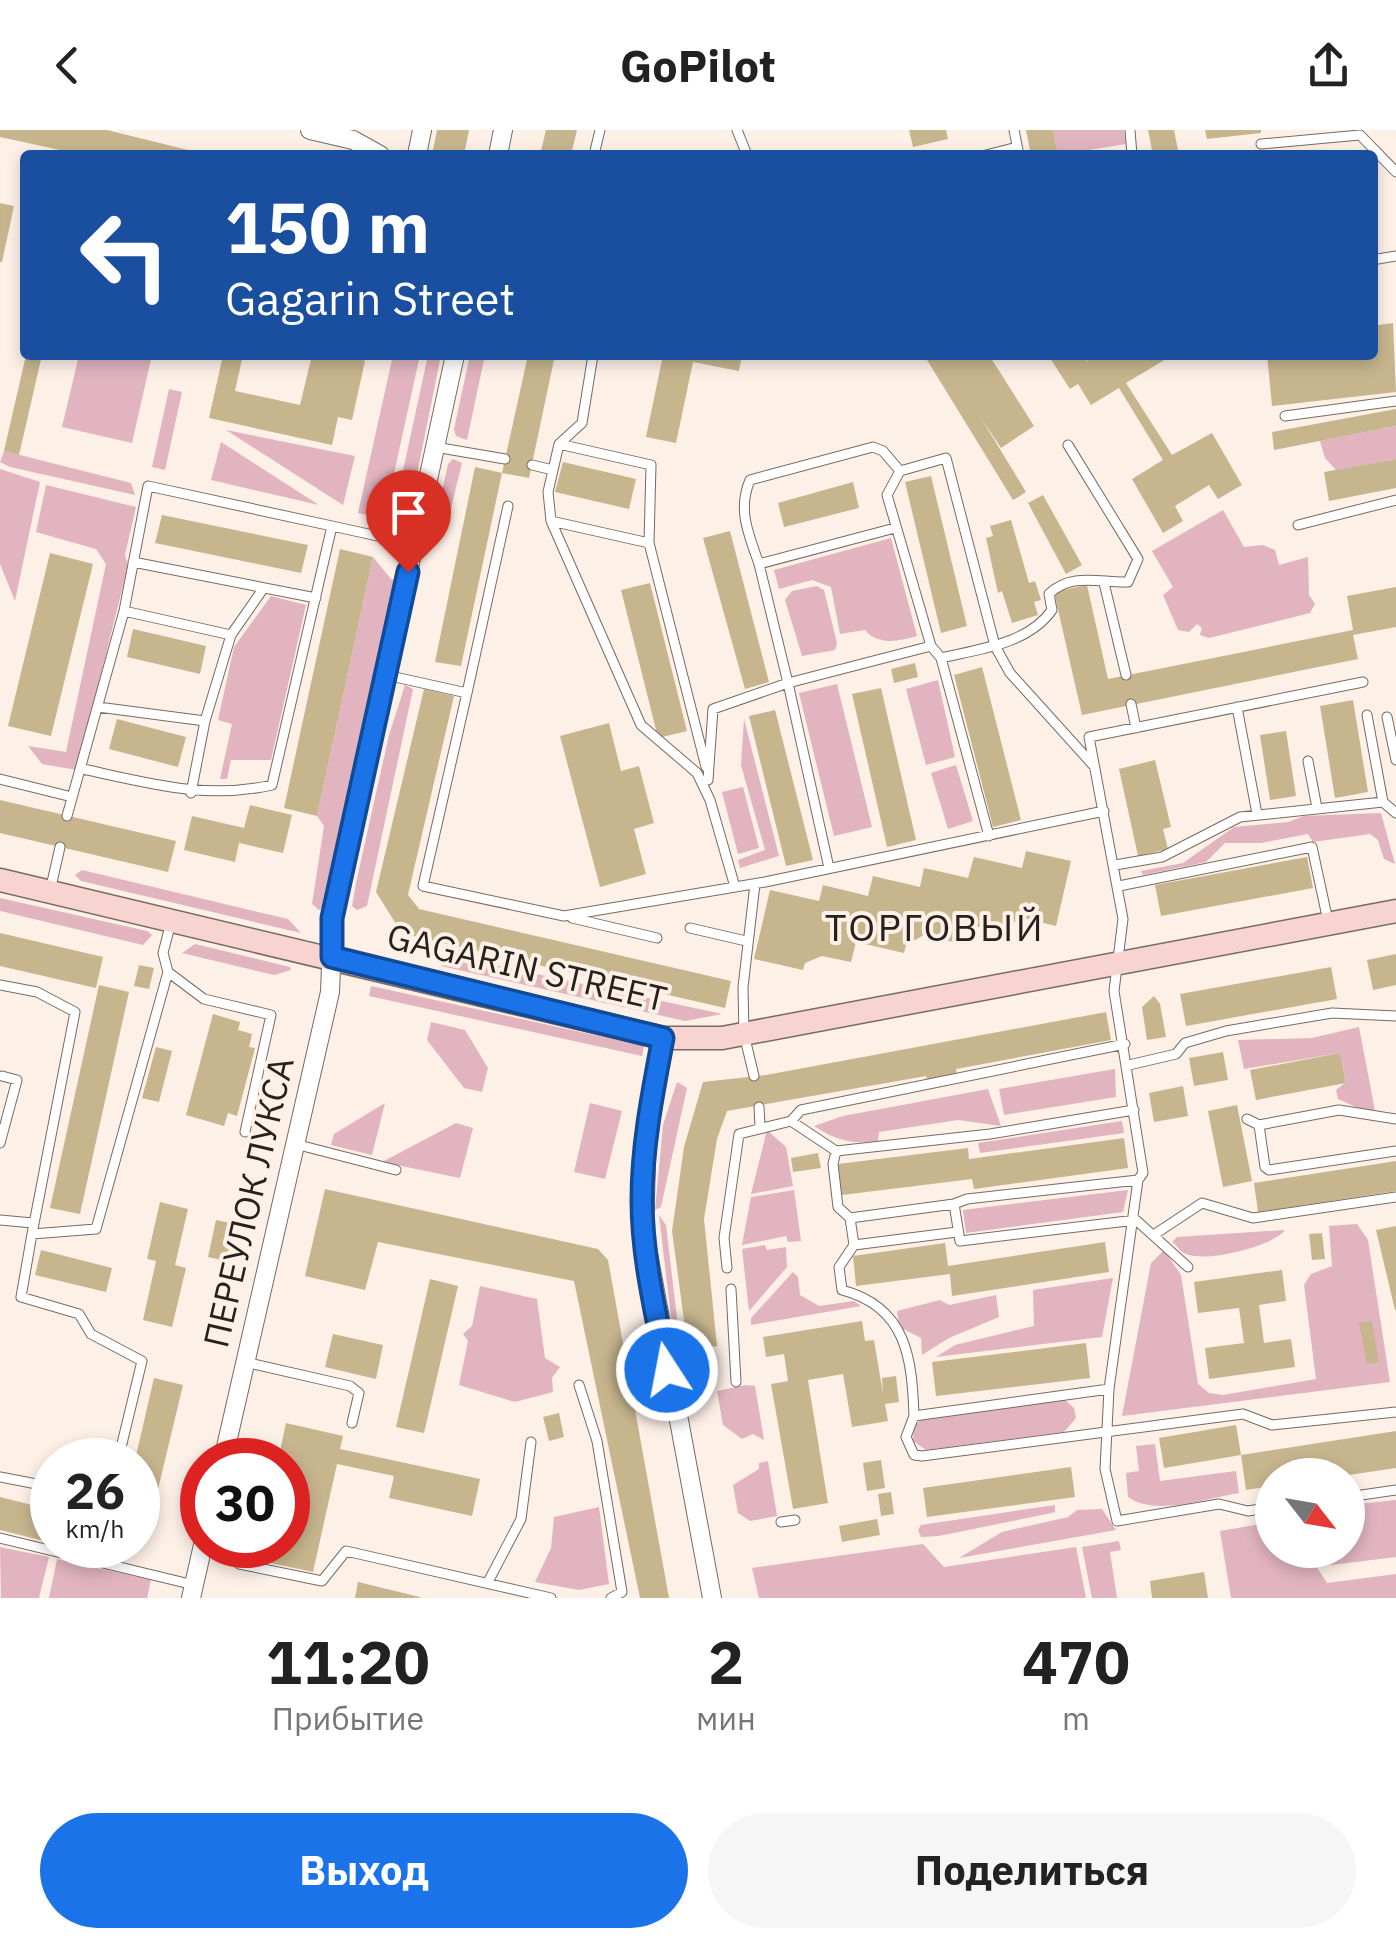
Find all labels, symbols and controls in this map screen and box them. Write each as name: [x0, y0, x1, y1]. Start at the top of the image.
text: GoPilot: [620, 36, 776, 94]
icon: back: [40, 38, 95, 93]
icon: share: [1301, 38, 1356, 93]
text: 150 m: [225, 181, 430, 272]
icon: left: [60, 190, 190, 320]
text: Gagarin Street: [225, 269, 515, 327]
pin: [366, 470, 451, 573]
icon: arrive: [381, 485, 436, 540]
district label: ТОРГОВЫЙ: [825, 902, 1045, 951]
street label: GAGARIN STREET: [383, 912, 671, 1022]
street label: ПЕРЕУЛОК ЛУКСА: [192, 1052, 304, 1352]
position arrow: [615, 1318, 719, 1422]
speed limit sign: 30: [180, 1438, 310, 1568]
text: 26: [65, 1458, 125, 1523]
north arrow: [1255, 1458, 1365, 1568]
map controls: [1255, 1458, 1365, 1568]
text: km/h: [66, 1512, 124, 1545]
text: 11:20: [266, 1622, 430, 1701]
text: 2: [708, 1622, 744, 1701]
text: 470: [1022, 1622, 1130, 1701]
text: Прибытие: [272, 1697, 424, 1739]
text: мин: [696, 1697, 756, 1739]
text: m: [1062, 1697, 1090, 1739]
button: Выход: [40, 1813, 688, 1928]
button: Поделиться: [708, 1813, 1356, 1928]

